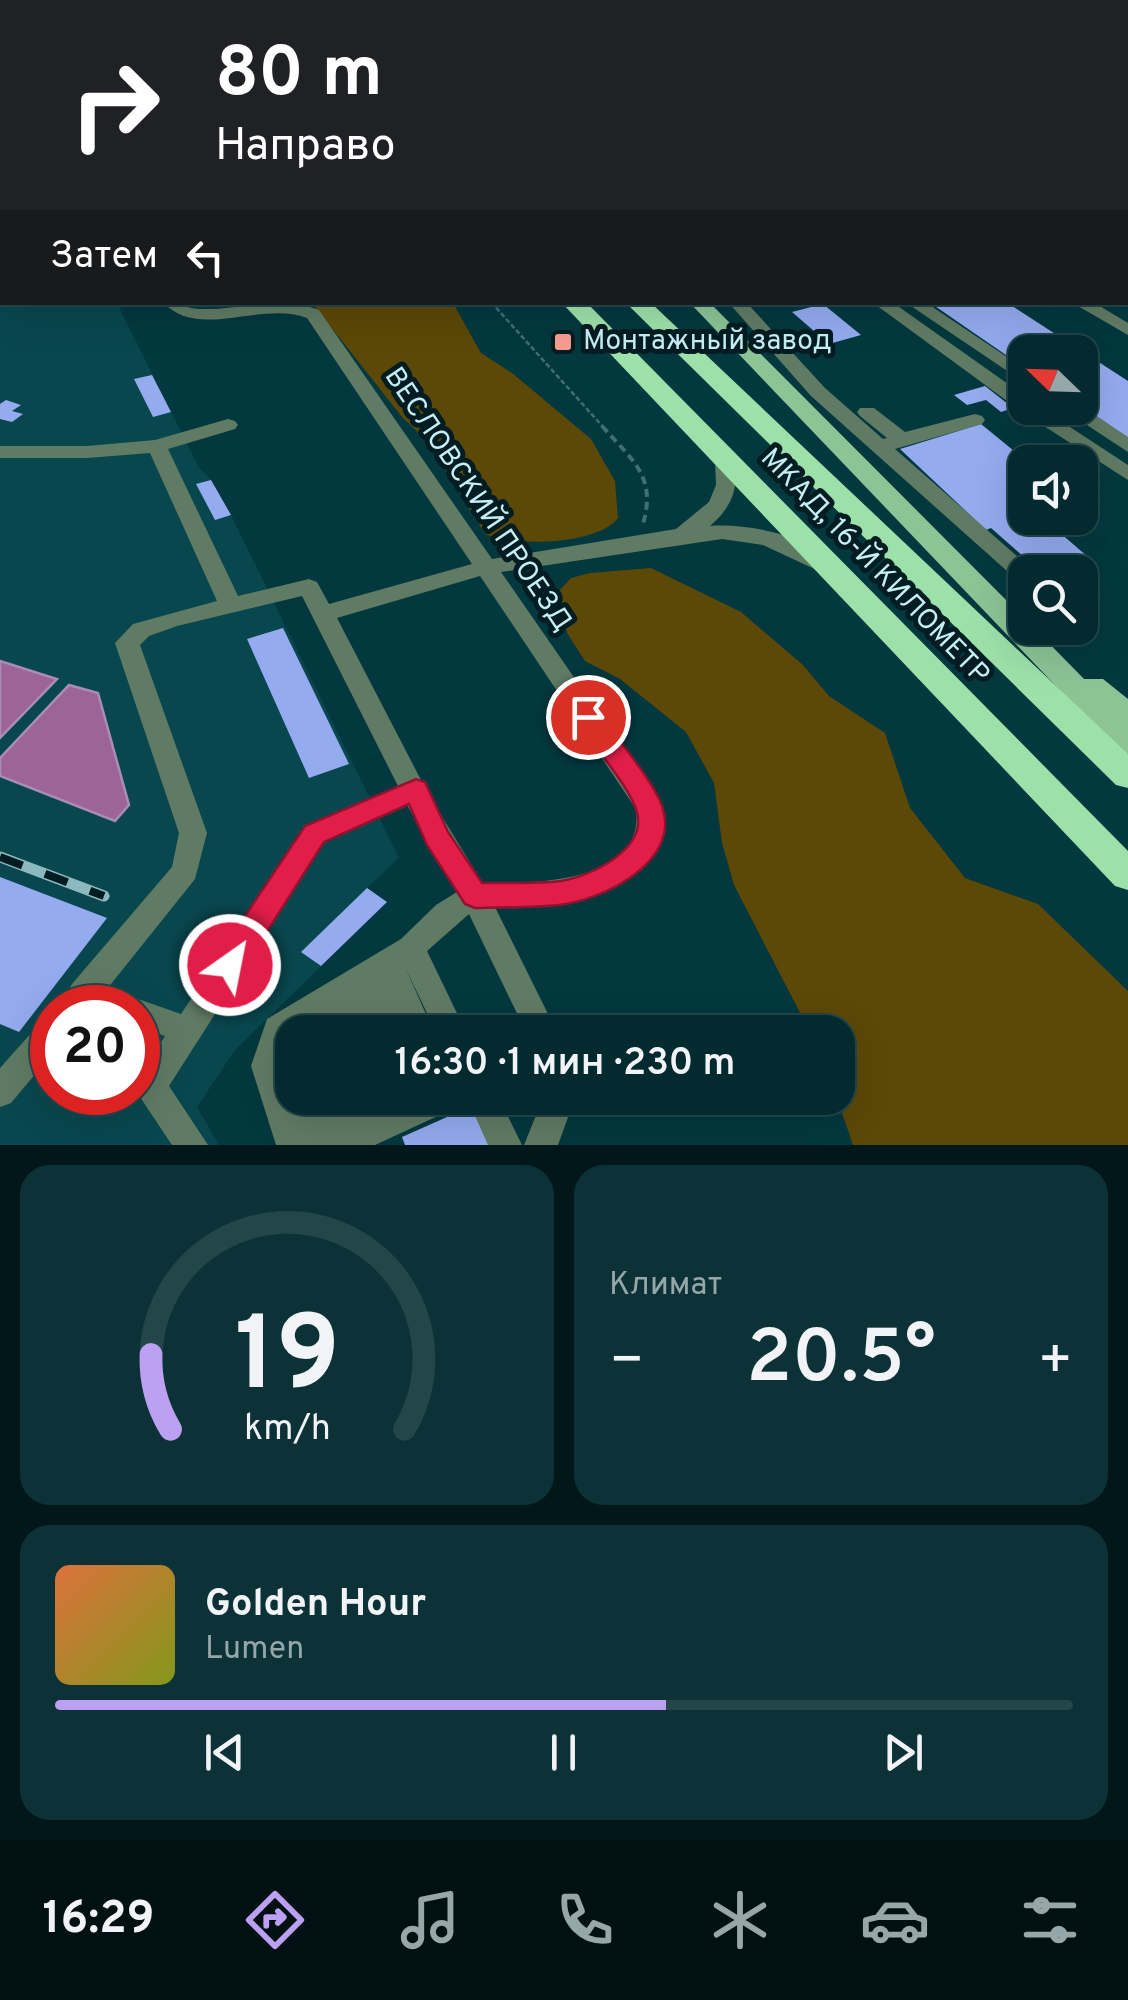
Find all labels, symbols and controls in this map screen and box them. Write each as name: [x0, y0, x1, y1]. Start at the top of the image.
text: 80 m: [215, 32, 383, 121]
icon: right: [50, 40, 180, 170]
text: Направо: [215, 119, 396, 176]
icon: left: [178, 230, 233, 285]
text: Затем: [50, 233, 158, 282]
place label: Монтажный завод: [583, 324, 832, 360]
marker: Монтажный завод: [552, 331, 574, 353]
north arrow: [1008, 335, 1098, 425]
map controls: [1008, 335, 1098, 645]
street label: ВЕСЛОВСКИЙ ПРОЕЗД: [375, 360, 581, 639]
street label: МКАД, 16-Й КИЛОМЕТР: [752, 440, 998, 693]
button: sound: [1008, 445, 1098, 535]
button: search: [1008, 555, 1098, 645]
pin: [546, 675, 631, 760]
icon: arrive: [561, 690, 616, 745]
position arrow: [178, 913, 282, 1017]
speed limit sign: 20: [30, 985, 160, 1115]
text: 16:30 · 1 мин · 230 m: [394, 1040, 736, 1089]
text: Климат: [609, 1266, 722, 1306]
text: 19: [234, 1295, 340, 1427]
text: 20.5°: [746, 1314, 936, 1409]
text: −: [609, 1328, 644, 1398]
text: +: [1038, 1328, 1073, 1398]
text: km/h: [244, 1407, 330, 1453]
text: Golden Hour: [205, 1581, 426, 1630]
text: Lumen: [205, 1630, 304, 1670]
icon: previous: [197, 1725, 252, 1780]
icon: pause: [536, 1725, 591, 1780]
icon: next: [876, 1725, 931, 1780]
icon: directions: [240, 1885, 310, 1955]
icon: music: [395, 1885, 465, 1955]
icon: phone: [550, 1885, 620, 1955]
icon: climate: [705, 1885, 775, 1955]
icon: car: [860, 1885, 930, 1955]
icon: filters: [1015, 1885, 1085, 1955]
text: 16:29: [43, 1892, 154, 1949]

